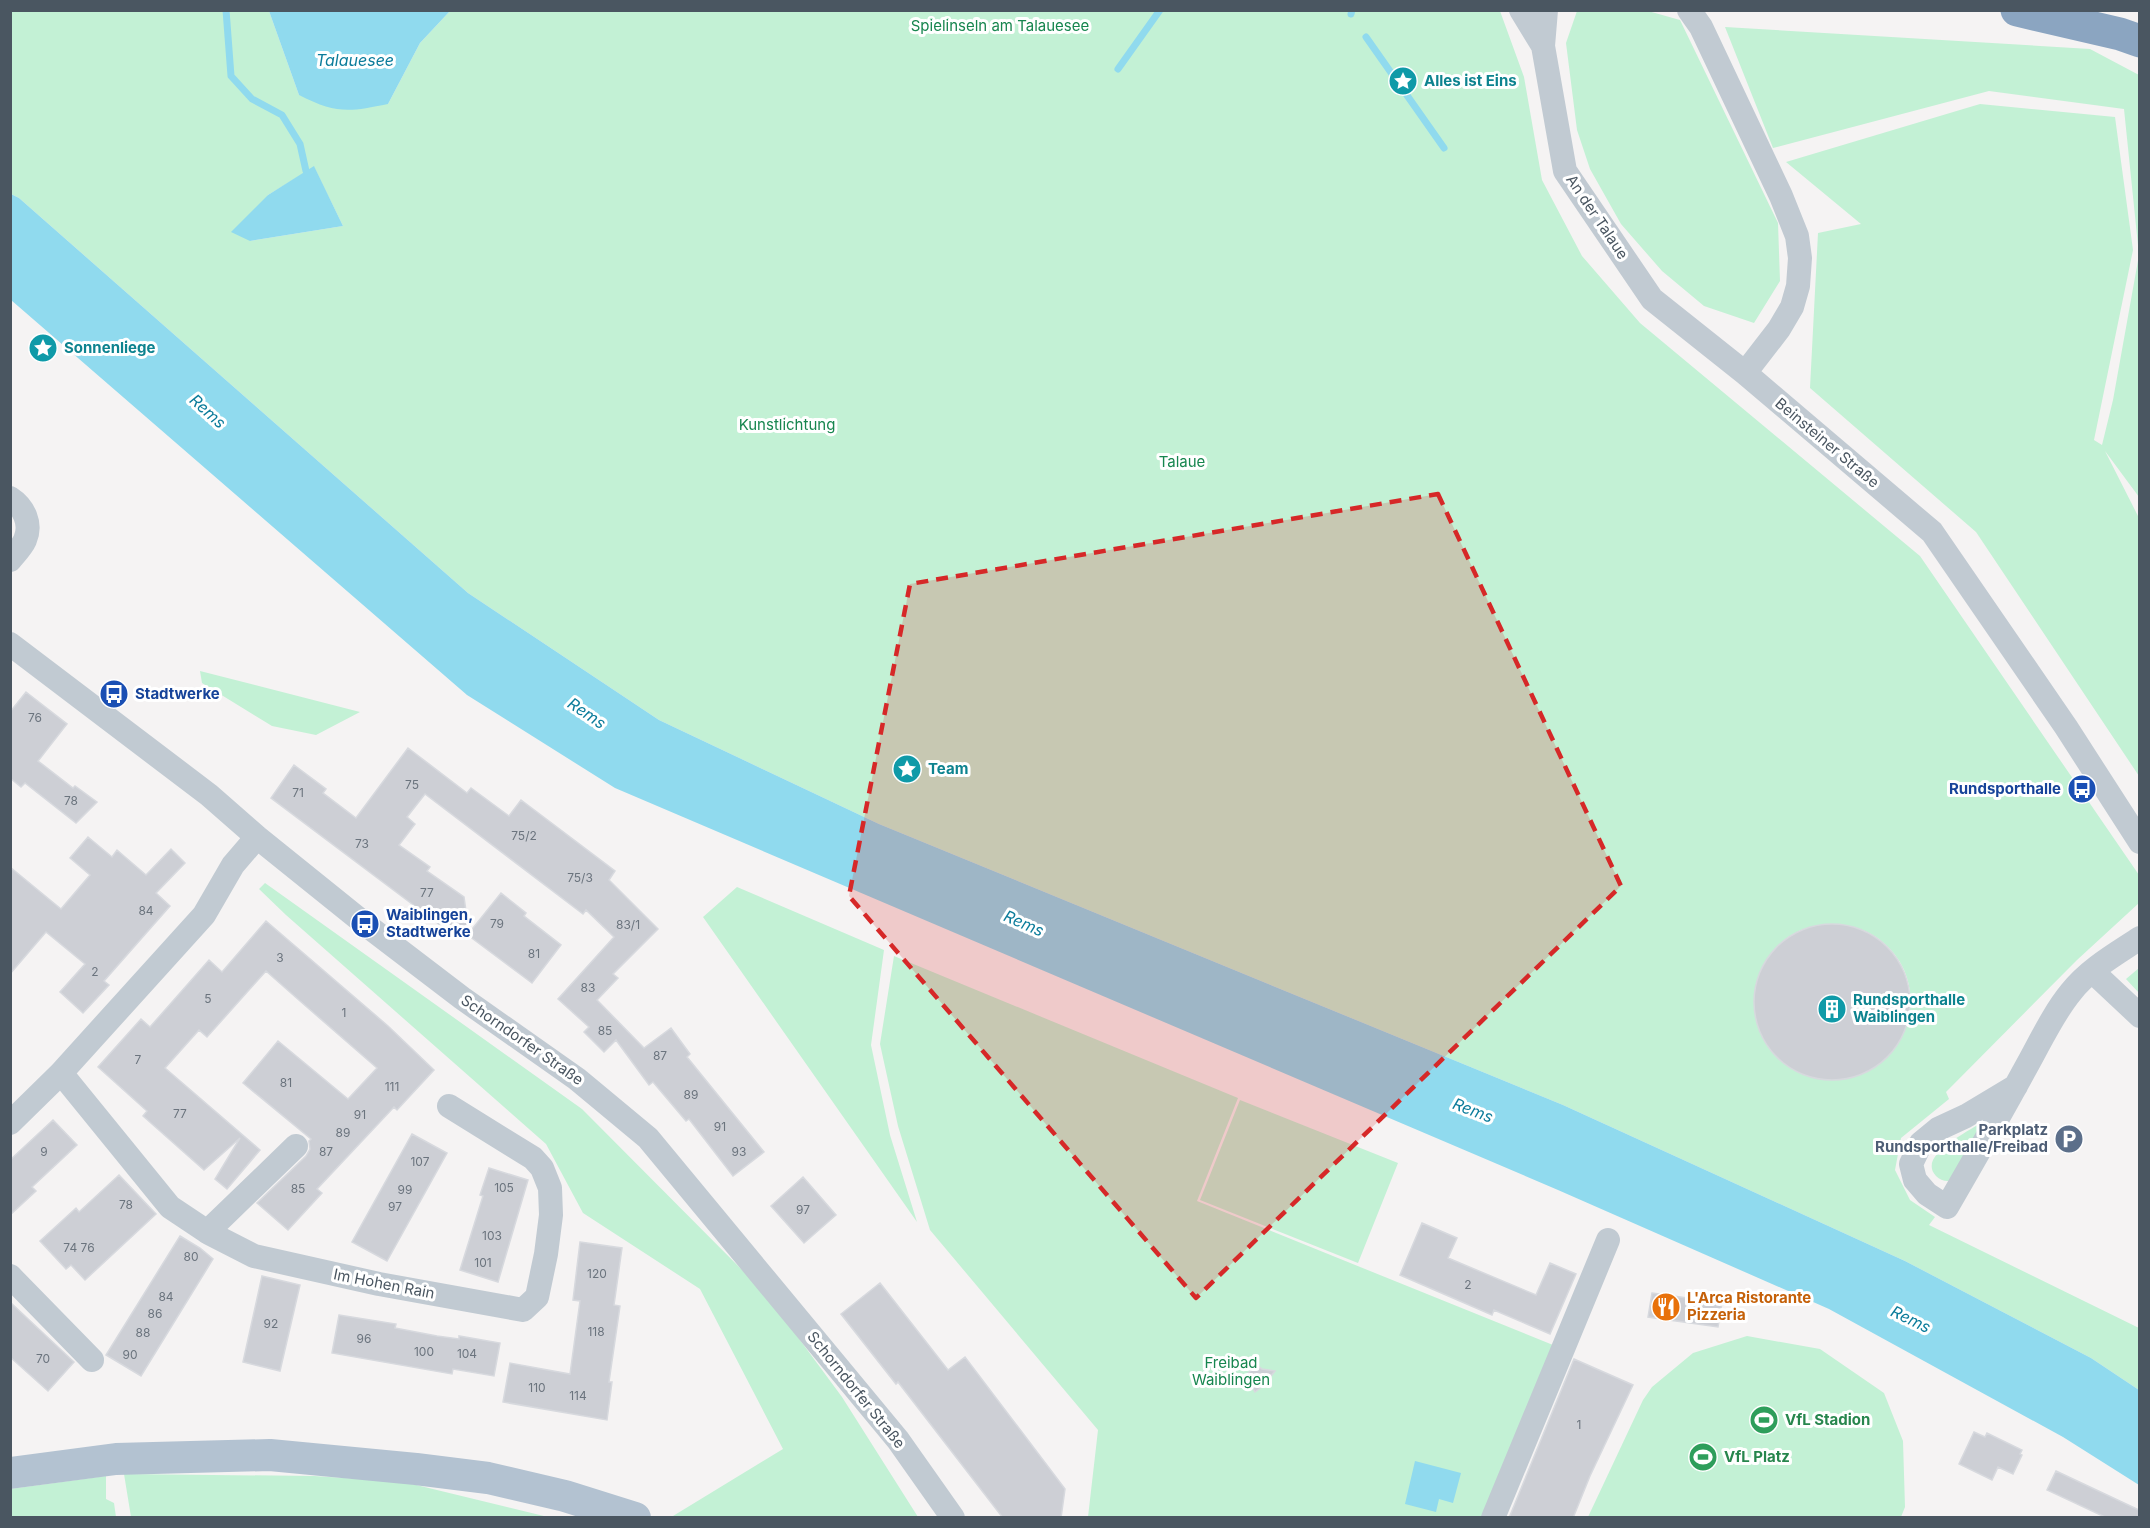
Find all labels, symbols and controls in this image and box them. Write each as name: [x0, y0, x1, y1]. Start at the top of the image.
park label: Spielinseln am Talauesee: [911, 16, 1089, 35]
water label: Talauesee: [316, 50, 394, 70]
place icon: Alles ist Eins: [1387, 65, 1419, 97]
place label: Alles ist Eins: [1424, 71, 1517, 90]
street label: An der Talaue: [1562, 171, 1633, 263]
place icon: Sonnenliege: [27, 332, 59, 364]
place label: Sonnenliege: [64, 338, 156, 357]
water label: Rems: [186, 390, 230, 432]
street label: Beinsteiner Straße: [1771, 393, 1883, 492]
park label: Kunstlichtung: [739, 415, 835, 434]
park label: Talaue: [1159, 452, 1205, 471]
bus stop icon: Stadtwerke: [98, 678, 130, 710]
place label: Stadtwerke: [135, 684, 220, 703]
water label: Rems: [564, 693, 610, 733]
house number: 76: [28, 710, 42, 725]
place icon: Team: [891, 753, 923, 785]
place label: Team: [928, 759, 968, 778]
bus stop icon: Rundsporthalle: [2066, 773, 2098, 805]
house number: 75: [405, 777, 419, 792]
place label: Rundsporthalle: [1949, 779, 2061, 798]
house number: 71: [292, 785, 304, 800]
house number: 78: [64, 793, 78, 808]
house number: 75/2: [511, 828, 537, 843]
house number: 73: [355, 836, 369, 851]
house number: 75/3: [567, 870, 593, 885]
house number: 77: [420, 885, 434, 900]
house number: 84: [138, 903, 154, 918]
place label: Waiblingen, Stadtwerke: [386, 905, 473, 941]
water label: Rems: [1001, 906, 1047, 940]
bus stop icon: Waiblingen, Stadtwerke: [349, 908, 381, 940]
house number: 79: [490, 916, 504, 931]
house number: 83/1: [616, 917, 640, 932]
house number: 81: [528, 946, 540, 961]
house number: 3: [276, 950, 284, 965]
house number: 2: [91, 964, 99, 979]
house number: 83: [581, 980, 595, 995]
street label: Schorndorfer Straße: [457, 990, 587, 1089]
place label: Rundsporthalle Waiblingen: [1853, 990, 1965, 1026]
house number: 5: [204, 991, 212, 1006]
building icon: Rundsporthalle Waiblingen: [1816, 993, 1848, 1025]
house number: 1: [342, 1005, 346, 1020]
house number: 85: [598, 1023, 612, 1038]
house number: 87: [653, 1048, 667, 1063]
house number: 7: [135, 1052, 142, 1067]
house number: 81: [280, 1075, 292, 1090]
house number: 111: [385, 1079, 399, 1094]
house number: 89: [684, 1087, 698, 1102]
water label: Rems: [1450, 1093, 1496, 1127]
house number: 77: [173, 1106, 187, 1121]
house number: 91: [354, 1107, 366, 1122]
house number: 91: [714, 1119, 726, 1134]
place label: Parkplatz Rundsporthalle/Freibad: [1875, 1120, 2048, 1156]
parking icon: Parkplatz Rundsporthalle/Freibad: [2053, 1123, 2085, 1155]
house number: 89: [336, 1125, 350, 1140]
house number: 9: [40, 1144, 48, 1159]
house number: 87: [319, 1144, 333, 1159]
house number: 93: [732, 1144, 746, 1159]
house number: 107: [410, 1154, 430, 1169]
house number: 105: [494, 1180, 514, 1195]
house number: 85: [291, 1181, 305, 1196]
house number: 99: [398, 1182, 412, 1197]
house number: 78: [119, 1197, 133, 1212]
house number: 97: [388, 1199, 402, 1214]
house number: 97: [796, 1202, 810, 1217]
house number: 103: [482, 1228, 502, 1243]
house number: 74 76: [63, 1240, 95, 1255]
house number: 80: [184, 1249, 199, 1264]
house number: 101: [474, 1255, 492, 1270]
street label: Im Hohen Rain: [332, 1264, 436, 1303]
house number: 120: [587, 1266, 607, 1281]
house number: 2: [1464, 1277, 1472, 1292]
place label: L'Arca Ristorante Pizzeria: [1687, 1288, 1811, 1324]
house number: 84: [158, 1289, 174, 1304]
restaurant icon: L'Arca Ristorante Pizzeria: [1650, 1291, 1682, 1323]
water label: Rems: [1888, 1301, 1934, 1337]
house number: 86: [148, 1306, 162, 1321]
house number: 92: [264, 1316, 278, 1331]
house number: 118: [587, 1324, 605, 1339]
house number: 88: [136, 1325, 150, 1340]
street label: Schorndorfer Straße: [803, 1327, 909, 1452]
house number: 96: [357, 1331, 371, 1346]
house number: 100: [414, 1344, 434, 1359]
house number: 104: [457, 1346, 477, 1361]
house number: 90: [122, 1347, 138, 1362]
house number: 70: [36, 1351, 50, 1366]
park label: Freibad Waiblingen: [1192, 1353, 1270, 1389]
house number: 110: [528, 1380, 546, 1395]
house number: 114: [569, 1388, 587, 1403]
sports icon: VfL Stadion: [1748, 1404, 1780, 1436]
place label: VfL Stadion: [1785, 1410, 1870, 1429]
house number: 1: [1577, 1417, 1581, 1432]
sports icon: VfL Platz: [1687, 1441, 1719, 1473]
place label: VfL Platz: [1724, 1447, 1790, 1466]

